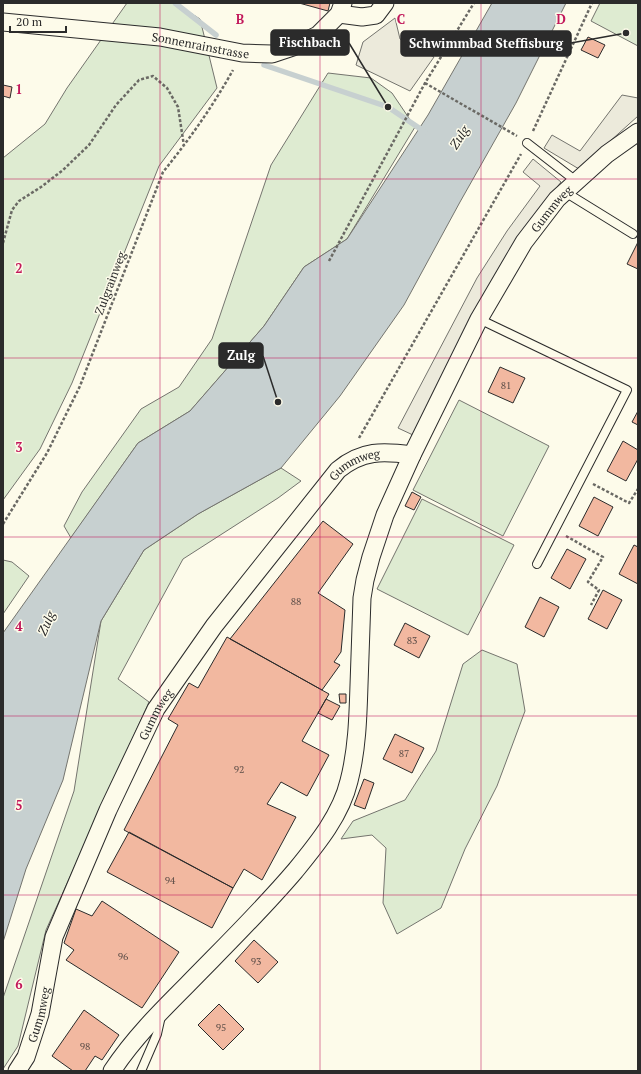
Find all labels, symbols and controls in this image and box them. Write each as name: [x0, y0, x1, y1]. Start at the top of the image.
scale bar: [10, 8, 66, 34]
text: B: [236, 10, 244, 28]
text: C: [397, 10, 405, 28]
text: D: [556, 10, 566, 28]
text: 20 m: [16, 14, 43, 29]
street label: Sonnenrainstrasse: [151, 29, 249, 61]
callout: Fischbach: [271, 30, 349, 55]
callout: Schwimmbad Steffisburg: [401, 31, 571, 56]
text: Fischbach: [279, 33, 342, 51]
text: Schwimmbad Steffisburg: [409, 34, 564, 52]
text: 1: [15, 80, 23, 98]
water label: Zulg: [445, 121, 474, 152]
street label: Gummweg: [527, 181, 575, 235]
street label: Zulgrainweg: [91, 249, 129, 317]
text: 2: [15, 259, 23, 277]
callout: Zulg: [219, 343, 263, 368]
text: Zulg: [227, 346, 256, 364]
house number: 81: [501, 379, 511, 392]
text: 3: [15, 438, 23, 456]
street label: Gummweg: [325, 445, 381, 483]
house number: 88: [291, 595, 301, 608]
water label: Zulg: [33, 607, 60, 638]
text: 4: [15, 617, 23, 635]
house number: 83: [407, 634, 417, 647]
street label: Gummweg: [135, 685, 176, 742]
house number: 87: [399, 747, 409, 760]
house number: 92: [234, 763, 244, 776]
text: 5: [15, 796, 23, 814]
house number: 94: [165, 874, 176, 887]
house number: 96: [118, 950, 129, 963]
house number: 93: [251, 955, 261, 968]
text: 6: [15, 975, 23, 993]
street label: Gummweg: [24, 985, 52, 1044]
house number: 95: [216, 1021, 226, 1034]
house number: 98: [80, 1040, 90, 1053]

